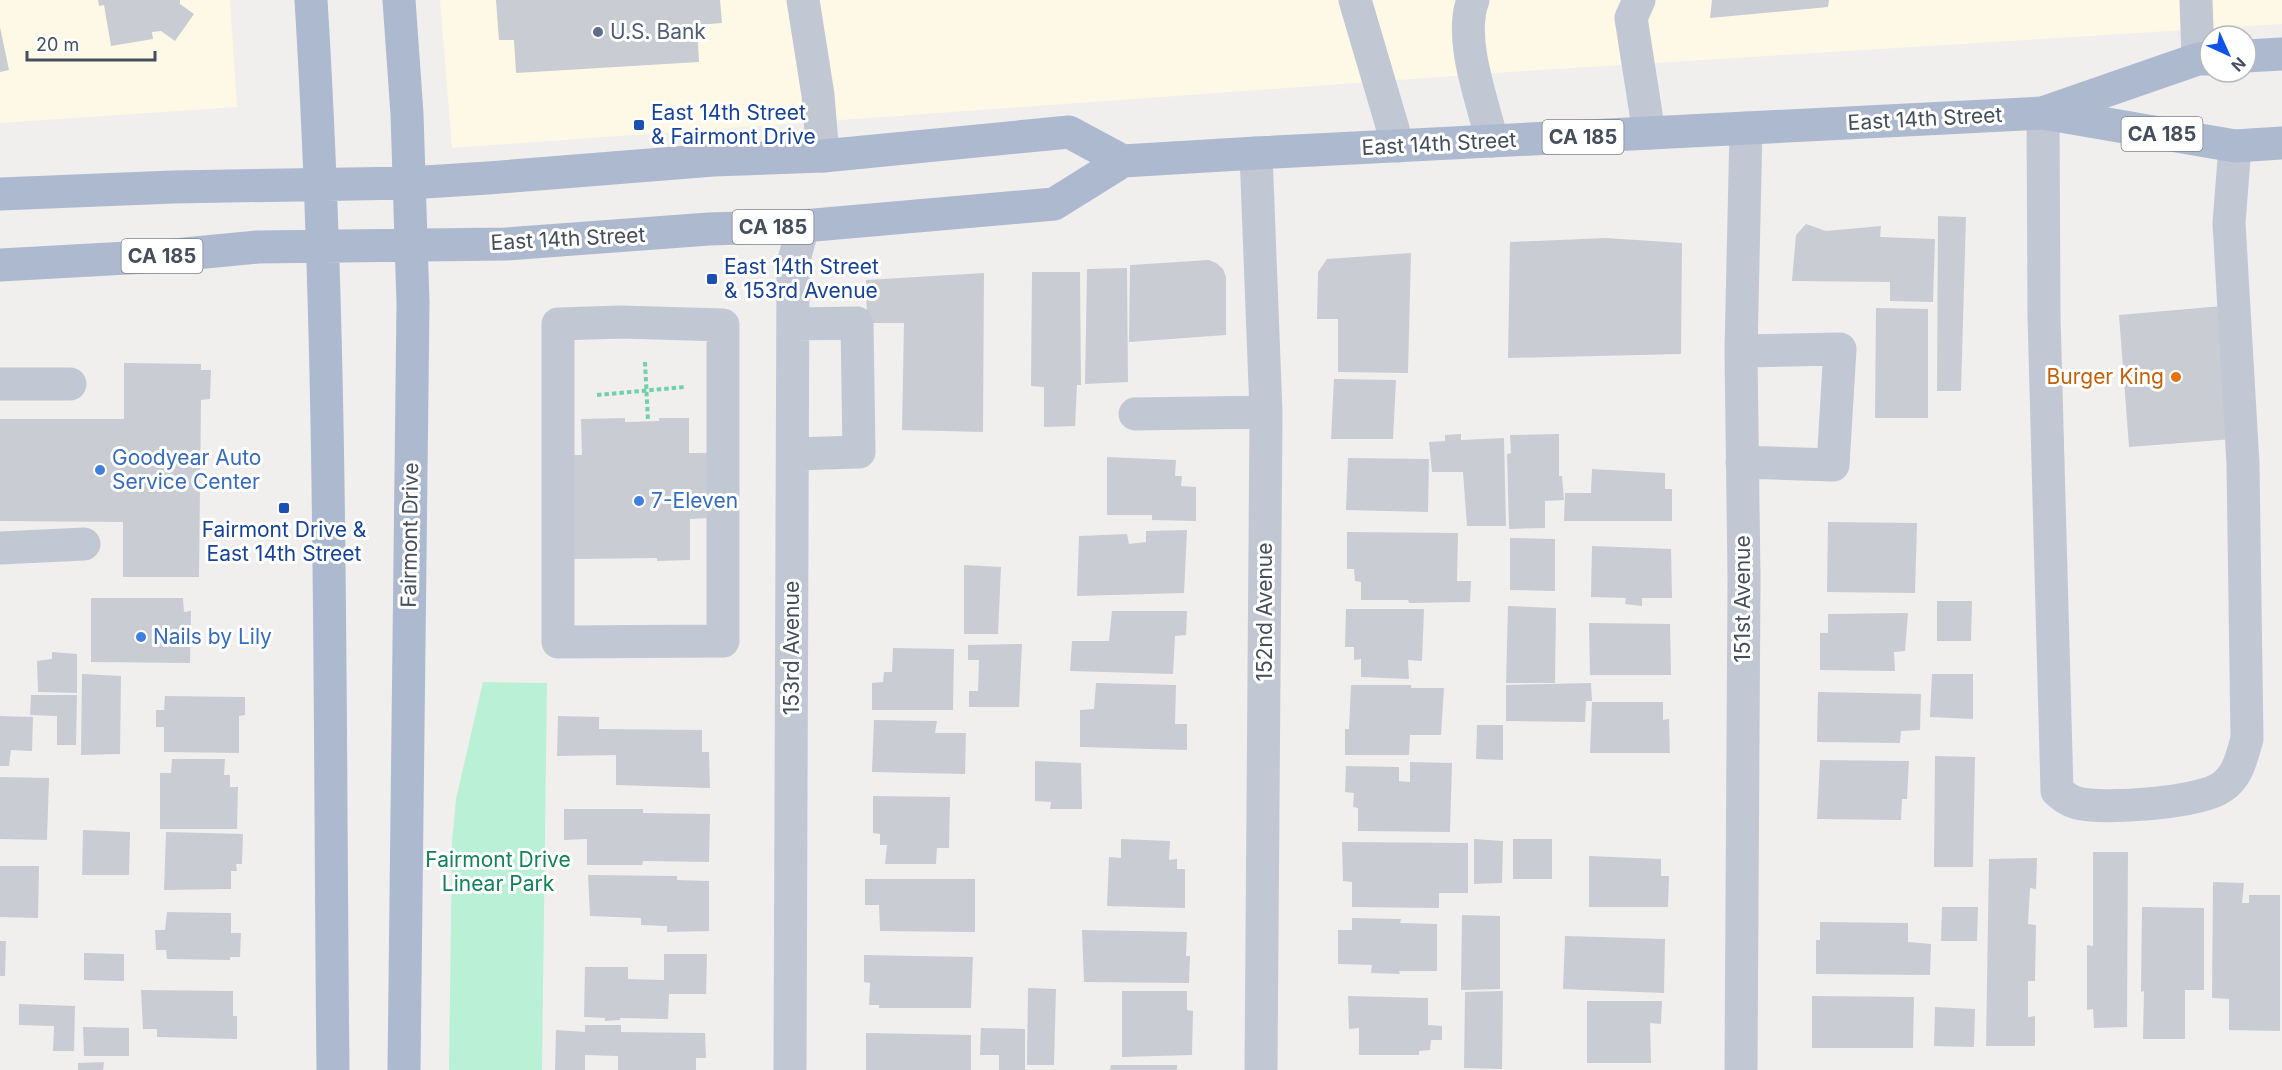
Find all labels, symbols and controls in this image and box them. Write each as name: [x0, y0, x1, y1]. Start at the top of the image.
place label: U.S. Bank: [610, 19, 706, 44]
scale bar: [27, 24, 154, 62]
north arrow: [2198, 24, 2258, 84]
marker: U.S. Bank: [591, 25, 605, 39]
text: 20 m: [36, 34, 79, 55]
text: N: [2227, 53, 2250, 76]
place label: East 14th Street & Fairmont Drive: [651, 100, 816, 149]
street label: East 14th Street: [1847, 102, 2003, 135]
road number: CA 185: [2122, 117, 2202, 151]
marker: East 14th Street & Fairmont Drive: [632, 118, 646, 132]
road number: CA 185: [1542, 120, 1624, 154]
street label: East 14th Street: [1361, 127, 1517, 160]
road number: CA 185: [732, 210, 814, 244]
street label: East 14th Street: [490, 222, 646, 255]
road number: CA 185: [122, 239, 202, 273]
place label: East 14th Street & 153rd Avenue: [724, 254, 879, 303]
marker: East 14th Street & 153rd Avenue: [705, 272, 719, 286]
place label: Burger King: [2047, 364, 2164, 389]
marker: Burger King: [2169, 370, 2183, 384]
place label: Goodyear Auto Service Center: [112, 445, 261, 494]
street label: Fairmont Drive: [396, 462, 423, 608]
marker: Goodyear Auto Service Center: [93, 463, 107, 477]
place label: 7-Eleven: [651, 488, 738, 513]
marker: 7-Eleven: [632, 494, 646, 508]
marker: Fairmont Drive & East 14th Street: [277, 501, 291, 515]
place label: Fairmont Drive & East 14th Street: [202, 517, 367, 566]
street label: 151st Avenue: [1730, 535, 1755, 663]
street label: 152nd Avenue: [1252, 542, 1277, 682]
street label: 153rd Avenue: [779, 581, 804, 715]
place label: Nails by Lily: [153, 624, 272, 649]
marker: Nails by Lily: [134, 630, 148, 644]
park label: Fairmont Drive Linear Park: [425, 847, 571, 896]

